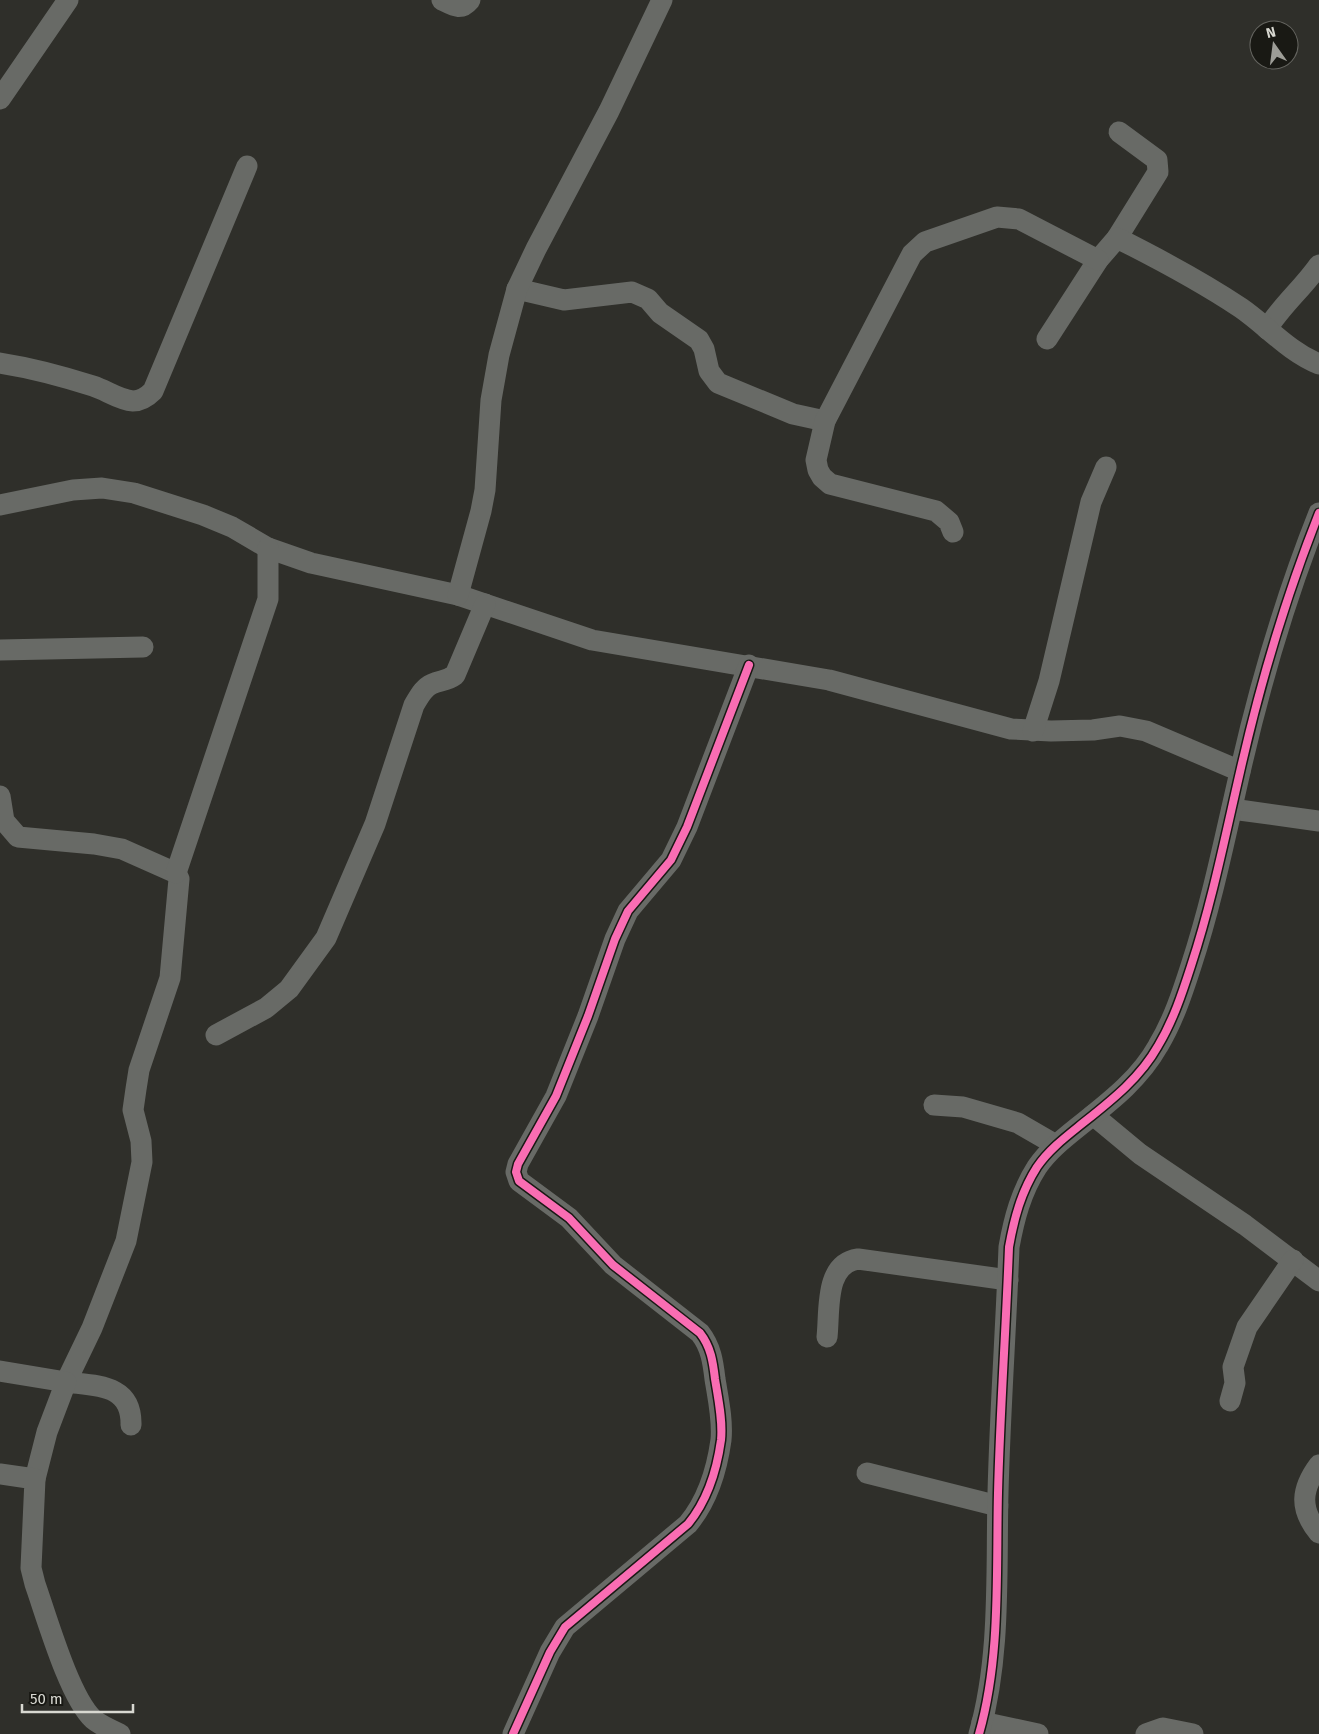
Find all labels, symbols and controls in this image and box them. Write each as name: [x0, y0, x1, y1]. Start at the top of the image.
north arrow: [1249, 20, 1299, 70]
text: N: [1264, 23, 1278, 42]
scale bar: [22, 1682, 134, 1714]
text: 50 m: [30, 1690, 63, 1708]

